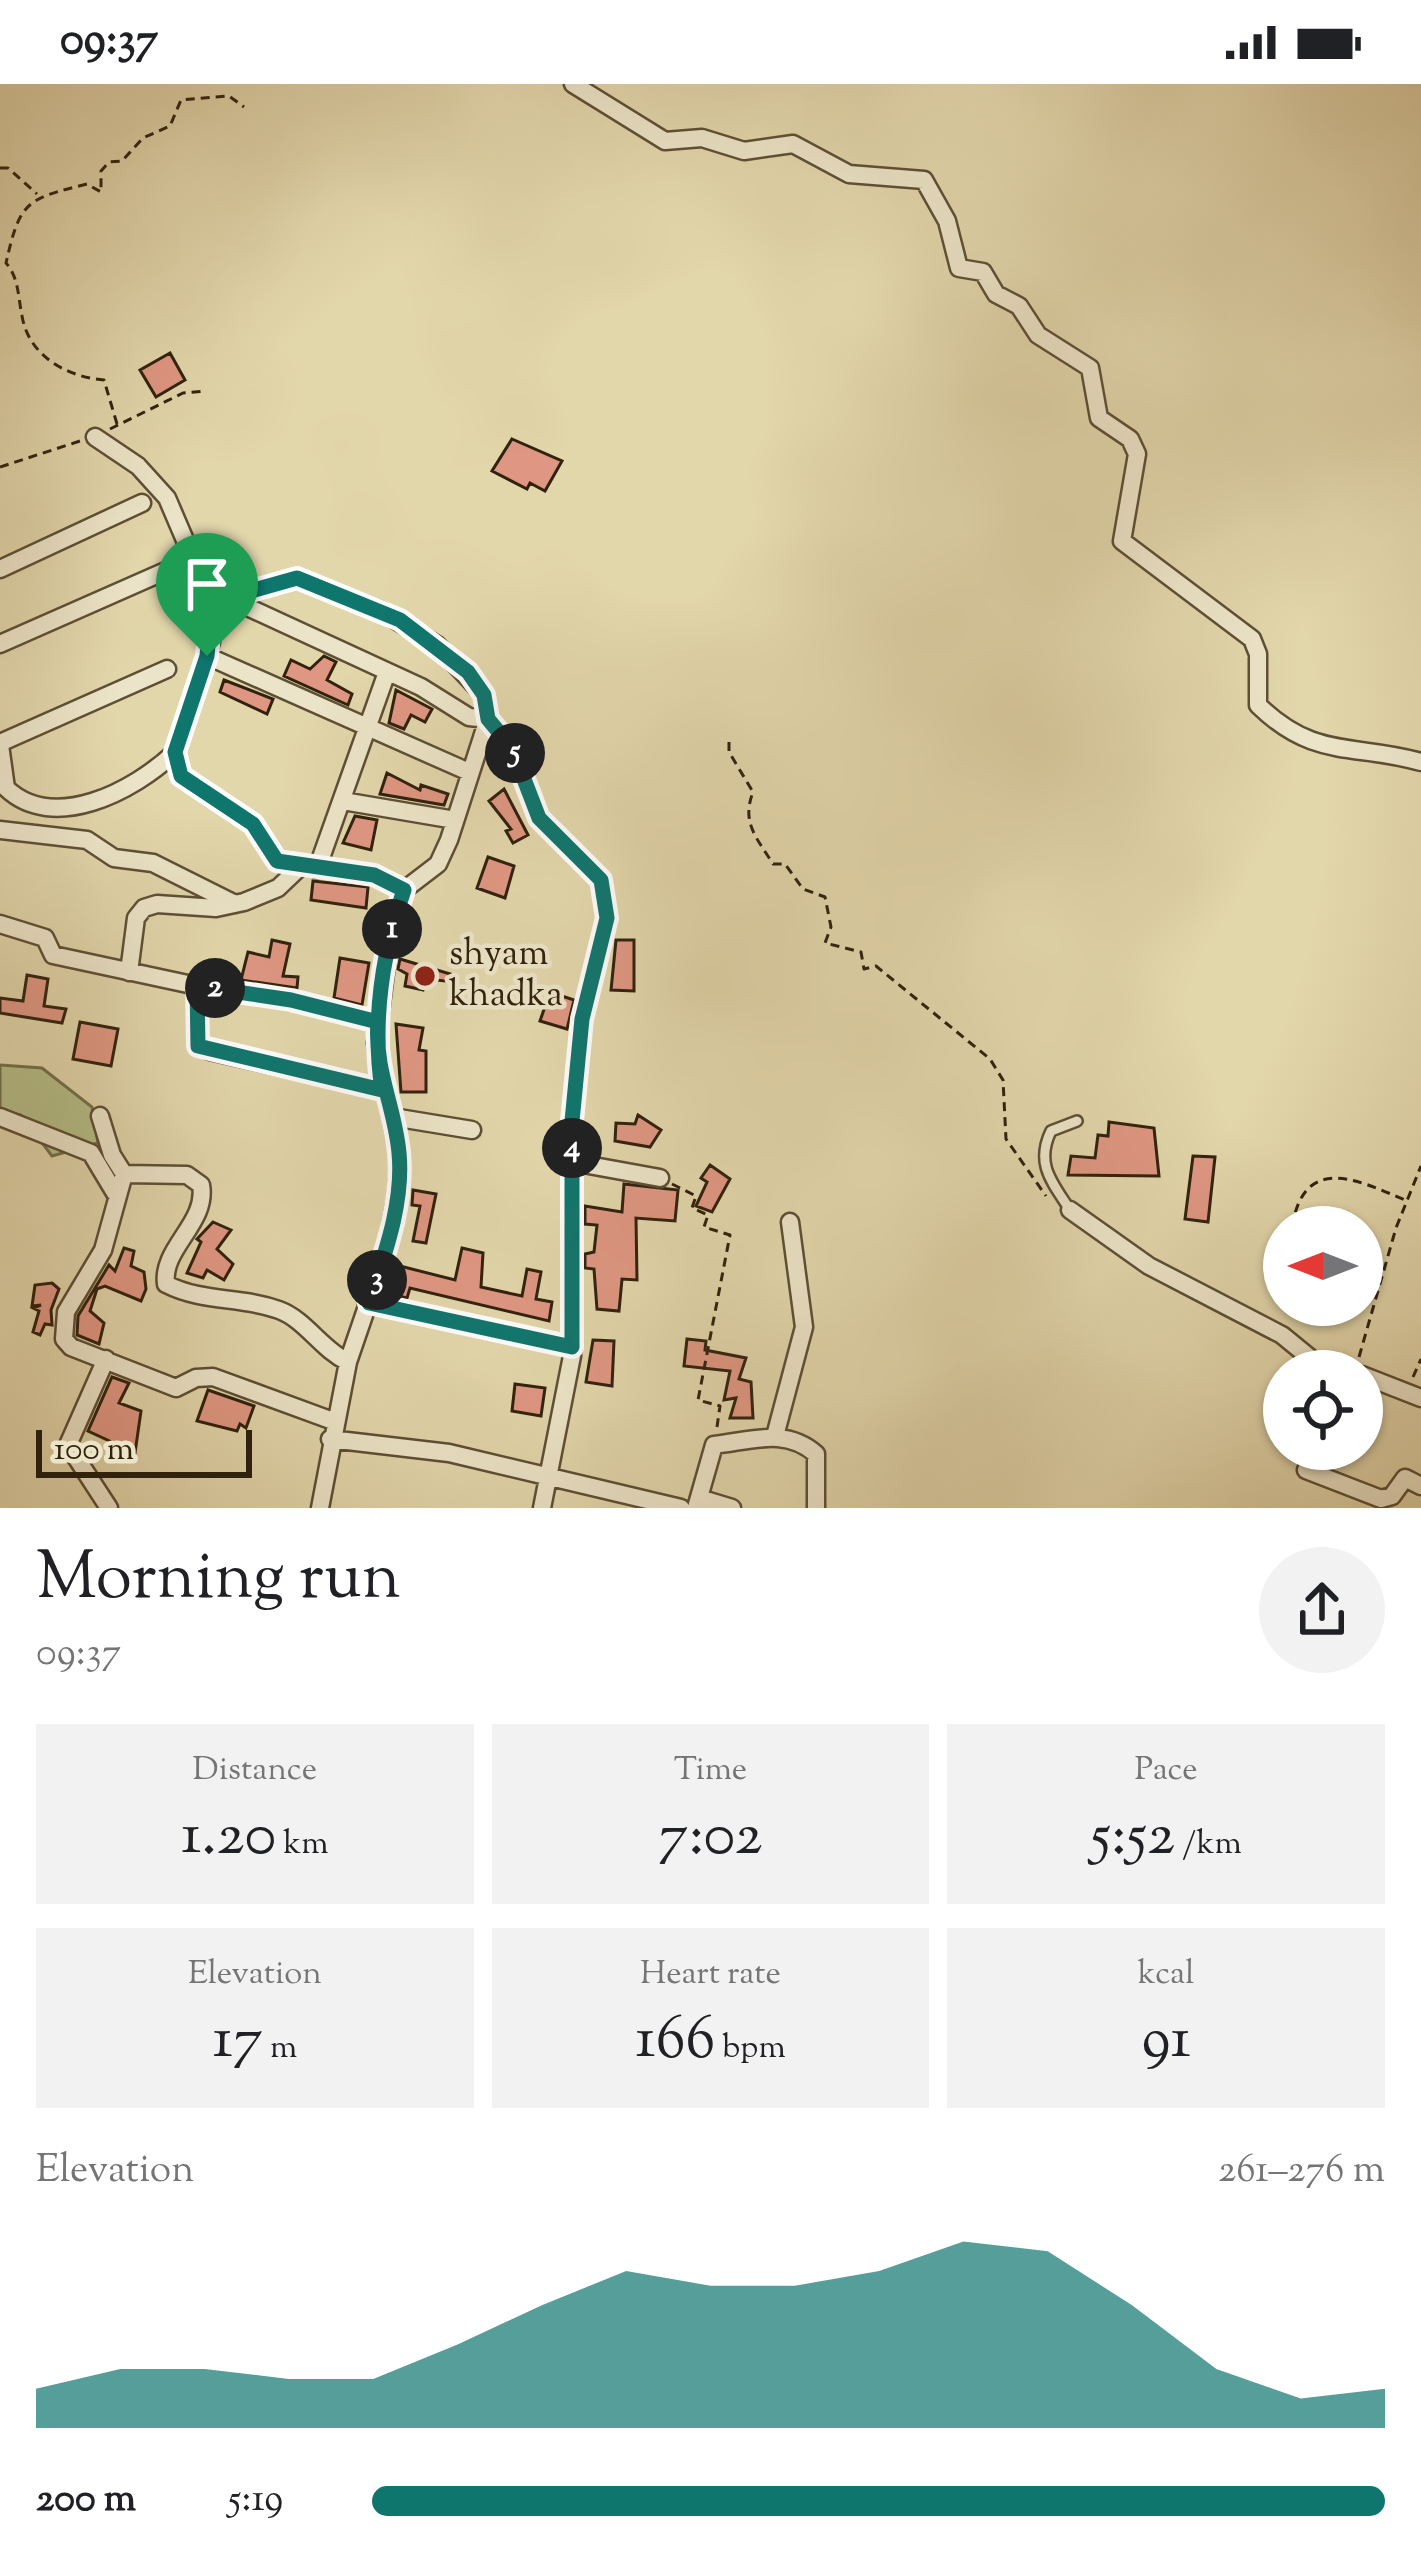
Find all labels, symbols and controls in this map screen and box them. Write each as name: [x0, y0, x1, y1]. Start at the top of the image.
text: 09:37: [60, 10, 158, 75]
pin: [156, 533, 258, 656]
icon: arrive: [174, 551, 240, 617]
pin: 5: [485, 723, 545, 783]
text: 5: [509, 729, 521, 777]
pin: 1: [362, 899, 422, 959]
text: 1: [386, 905, 398, 953]
place label: shyam khadka: [449, 929, 563, 1022]
pin: 2: [185, 958, 245, 1018]
marker: shyam khadka: [412, 963, 438, 989]
text: 2: [207, 964, 223, 1012]
pin: 4: [542, 1118, 602, 1178]
text: 4: [564, 1124, 580, 1172]
north arrow: [1263, 1206, 1383, 1326]
map controls: [1263, 1206, 1383, 1470]
pin: 3: [347, 1250, 407, 1310]
text: 3: [370, 1256, 384, 1304]
button: locate: [1263, 1350, 1383, 1470]
scale bar: [36, 1424, 252, 1477]
text: 100 m: [54, 1427, 134, 1475]
text: Morning run: [36, 1534, 401, 1629]
button: share: [1259, 1547, 1385, 1673]
text: 09:37: [36, 1627, 121, 1683]
text: Distance: [193, 1747, 317, 1795]
text: Time: [674, 1747, 747, 1795]
text: Pace: [1135, 1747, 1198, 1795]
text: 1.20: [181, 1795, 276, 1882]
text: 7:02: [658, 1795, 763, 1882]
text: 5:52: [1090, 1795, 1175, 1882]
text: km: [276, 1821, 329, 1869]
text: /km: [1175, 1821, 1242, 1869]
text: Elevation: [188, 1951, 322, 1999]
text: Heart rate: [640, 1951, 781, 1999]
text: kcal: [1138, 1951, 1195, 1999]
text: 17: [212, 1999, 263, 2086]
text: 166: [635, 1999, 715, 2086]
text: 91: [1141, 1999, 1191, 2086]
text: m: [263, 2025, 297, 2073]
text: bpm: [715, 2025, 786, 2073]
text: Elevation: [36, 2144, 194, 2200]
text: 261–276 m: [1218, 2144, 1385, 2200]
text: 200 m: [36, 2473, 136, 2529]
text: 5:19: [228, 2473, 283, 2529]

